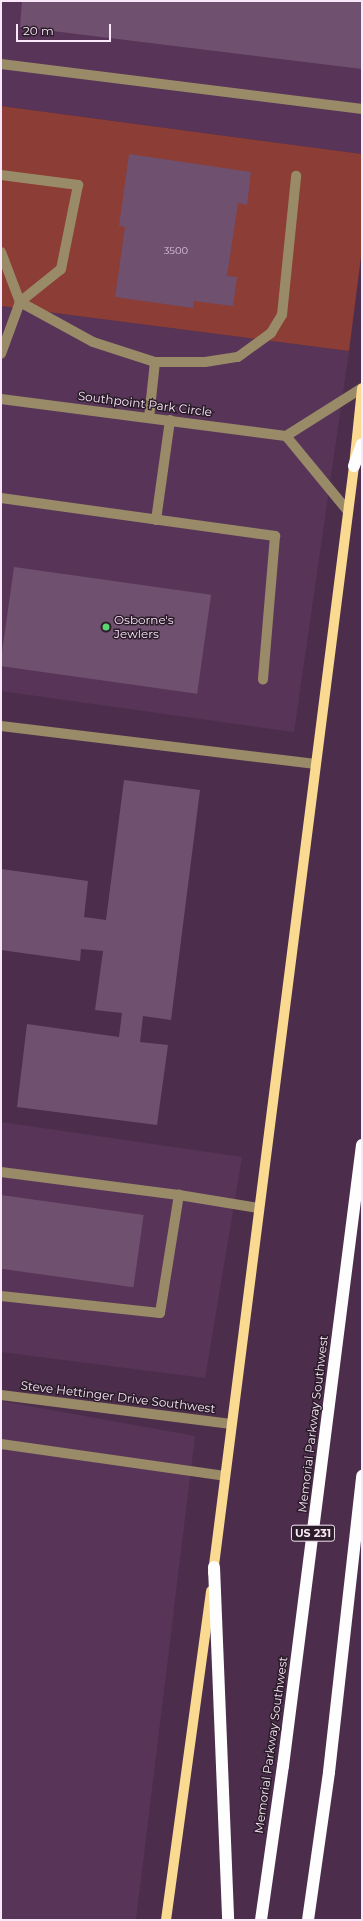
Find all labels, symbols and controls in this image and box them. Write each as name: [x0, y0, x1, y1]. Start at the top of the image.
scale bar: [18, 16, 113, 42]
text: 20 m: [23, 23, 54, 38]
house number: 3500: [164, 245, 188, 257]
street label: Southpoint Park Circle: [77, 389, 213, 419]
place label: Osborne's Jewlers: [114, 613, 174, 641]
marker: Osborne's Jewlers: [101, 622, 111, 632]
street label: Memorial Parkway Southwest: [295, 1335, 331, 1513]
street label: Steve Hettinger Drive Southwest: [20, 1378, 216, 1416]
road number: US 231: [290, 1524, 336, 1542]
street label: Memorial Parkway Southwest: [251, 1656, 291, 1834]

